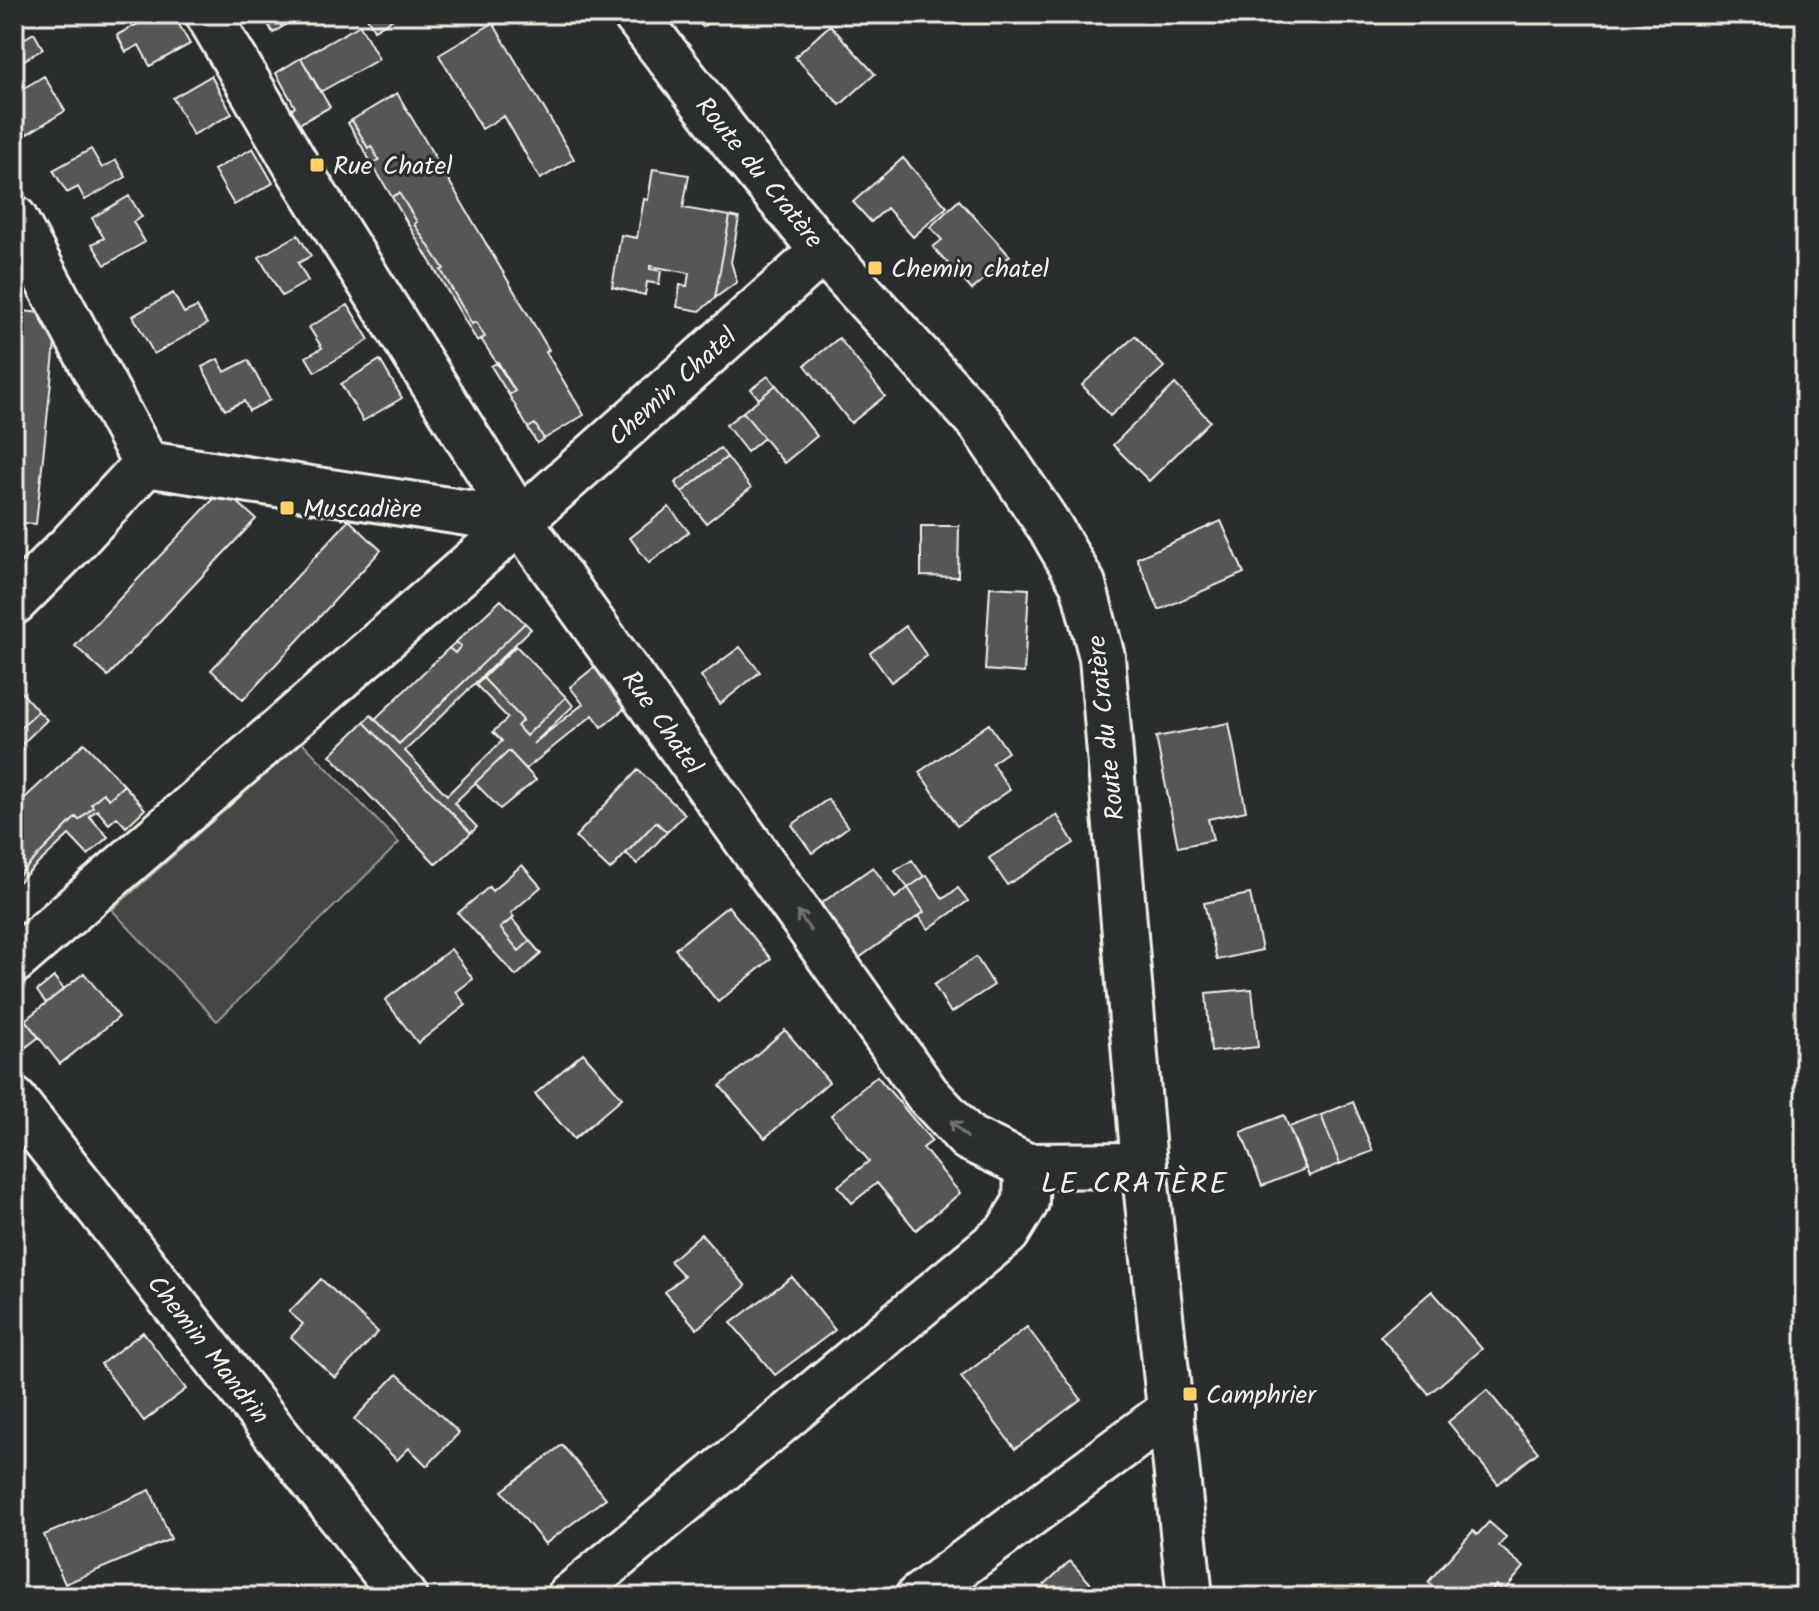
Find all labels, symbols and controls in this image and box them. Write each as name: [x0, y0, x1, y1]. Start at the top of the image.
street label: Route du Cratère: [684, 88, 833, 259]
place label: Rue Chatel: [333, 146, 453, 188]
marker: Rue Chatel: [308, 156, 326, 174]
place label: Chemin chatel: [891, 249, 1049, 291]
marker: Chemin chatel: [866, 259, 884, 277]
street label: Chemin Chatel: [599, 318, 748, 457]
place label: Muscadière: [303, 489, 422, 531]
marker: Muscadière: [278, 499, 296, 517]
street label: Route du Cratère: [1076, 633, 1138, 822]
street label: Rue Chatel: [610, 662, 713, 784]
one-way arrow: [796, 910, 812, 932]
one-way arrow: [950, 1119, 969, 1139]
district label: LE CRATÈRE: [1041, 1161, 1229, 1209]
street label: Chemin Mandrin: [135, 1266, 280, 1434]
place label: Camphrier: [1206, 1375, 1317, 1417]
marker: Camphrier: [1181, 1385, 1199, 1403]

